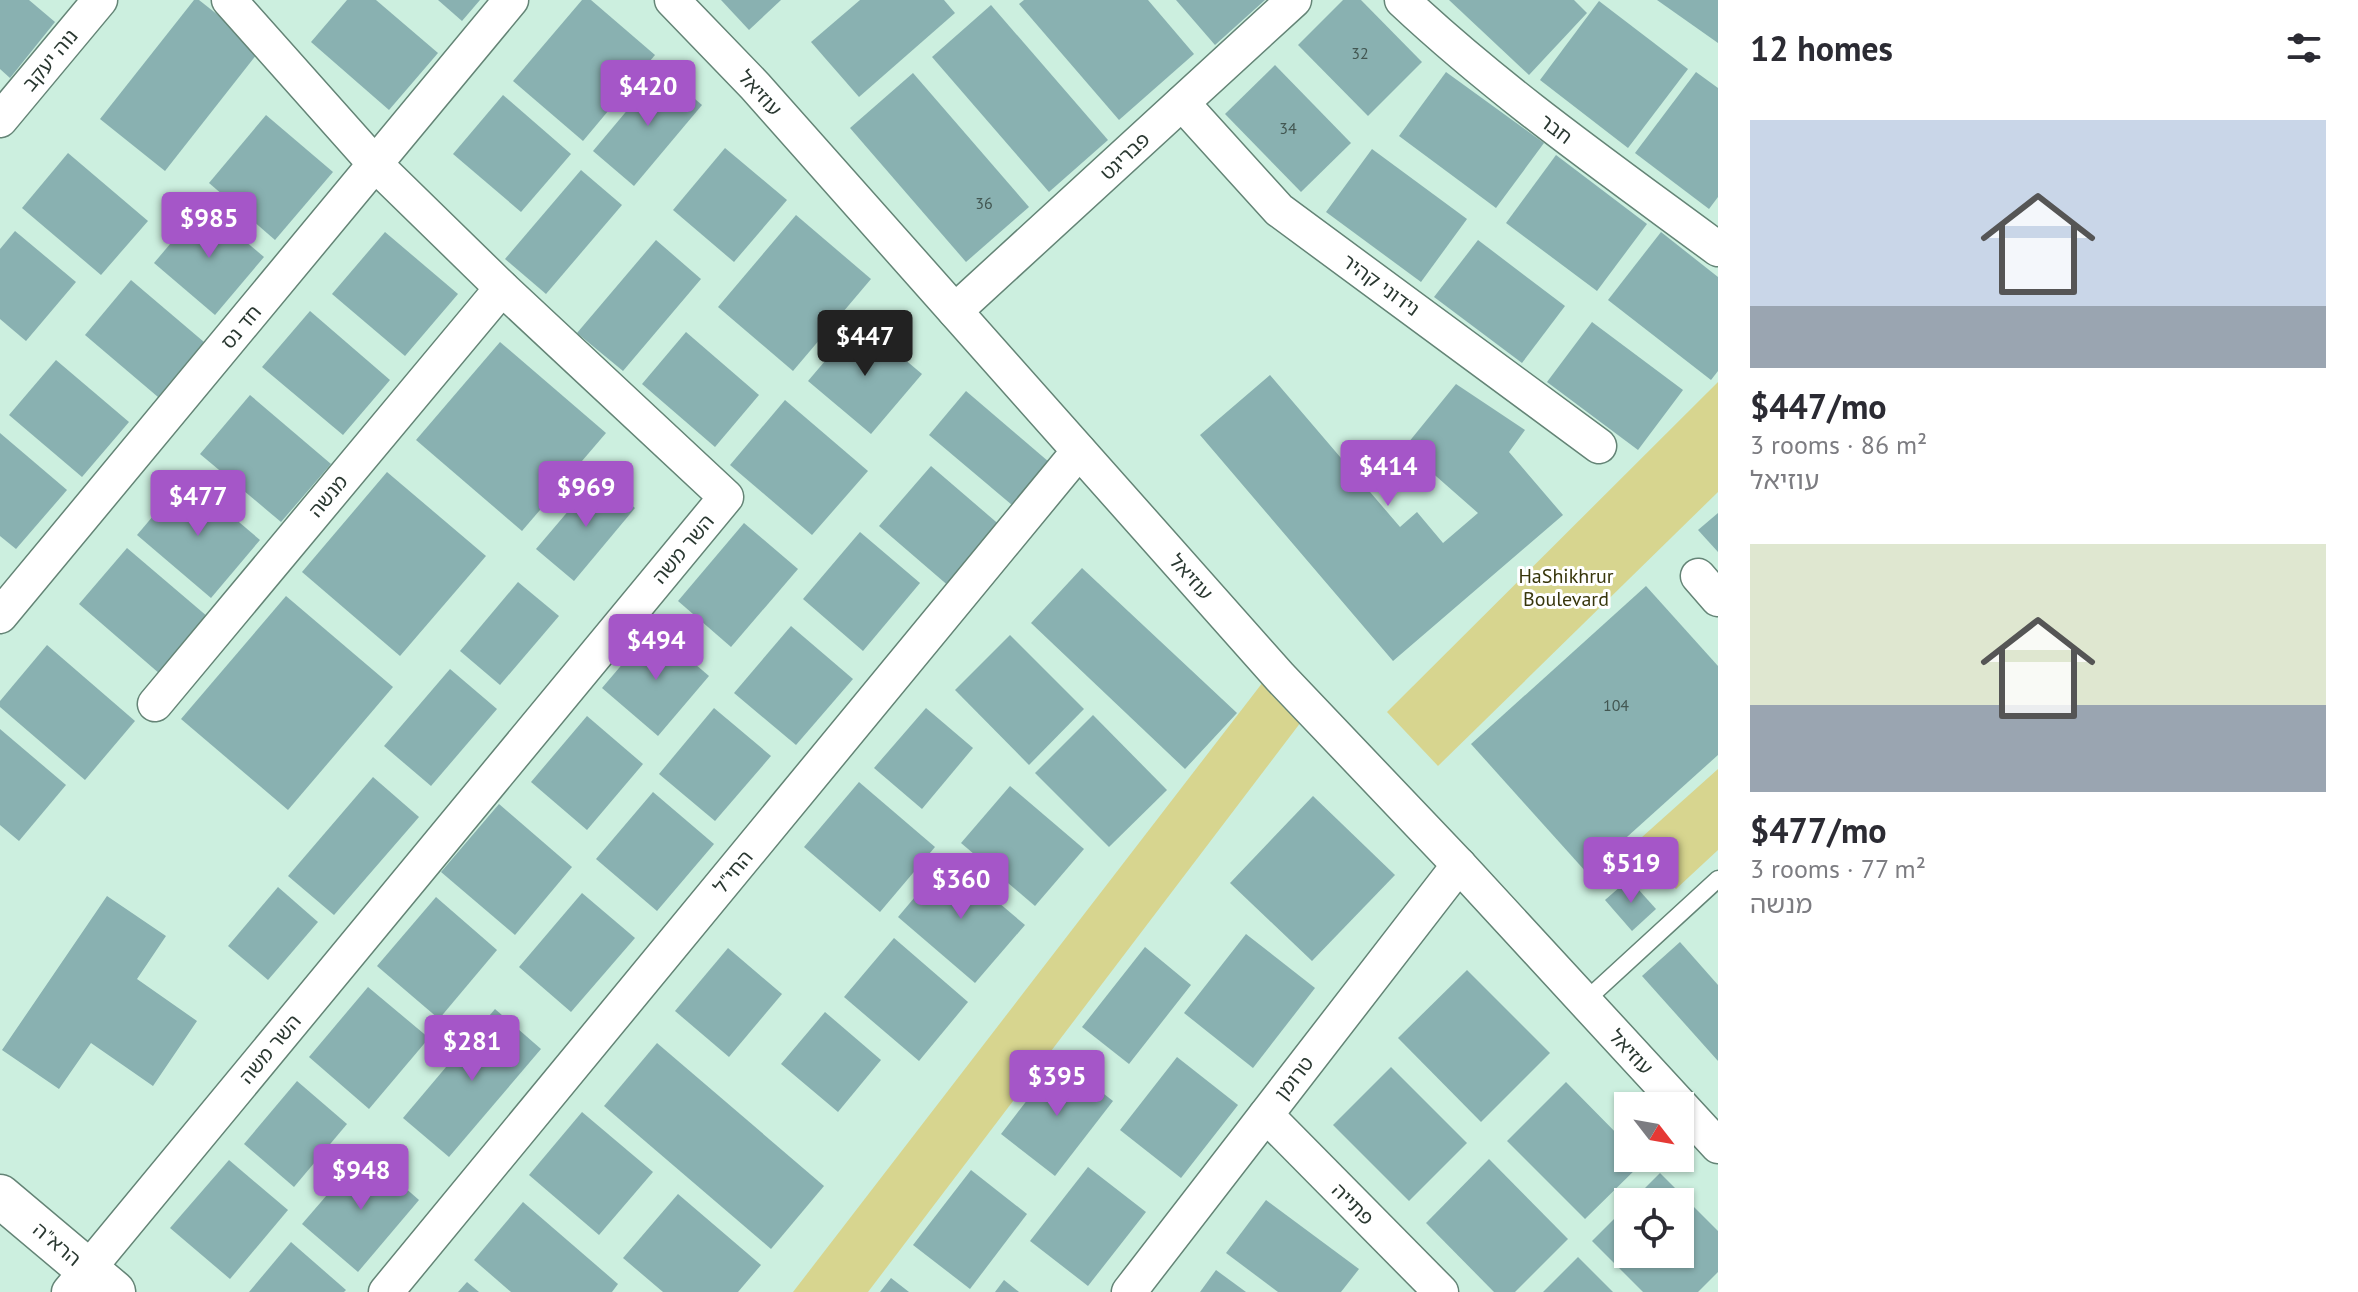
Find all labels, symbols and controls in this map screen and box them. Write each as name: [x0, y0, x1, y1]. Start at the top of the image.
street label: נוה יעקב: [17, 24, 83, 96]
text: 12 homes: [1750, 26, 1893, 70]
icon: filters: [2282, 26, 2326, 70]
house number: 32: [1351, 43, 1369, 63]
pin: $420: [601, 60, 695, 128]
street label: עוזיאל: [732, 64, 788, 122]
text: $420: [619, 69, 677, 102]
street label: חבר: [1534, 108, 1578, 150]
house number: 34: [1279, 118, 1297, 138]
street label: פבריגט: [1095, 126, 1155, 186]
icon: home: [1966, 172, 2110, 316]
pin: $985: [162, 192, 256, 260]
house number: 36: [975, 193, 993, 213]
text: $985: [180, 201, 238, 234]
street label: נידוני קהיר: [1337, 248, 1425, 322]
street label: חד נס: [215, 300, 267, 354]
pin: $447: [818, 310, 912, 378]
text: $447: [836, 319, 894, 352]
text: $447/mo: [1750, 384, 1887, 428]
text: 3 rooms · 86 m²: [1750, 428, 1927, 461]
pin: $414: [1341, 440, 1435, 508]
text: $414: [1359, 449, 1417, 482]
pin: $969: [539, 461, 633, 529]
text: עוזיאל: [1750, 463, 1819, 496]
street label: מנשה: [303, 469, 353, 523]
pin: $477: [151, 470, 245, 538]
text: $969: [557, 470, 615, 503]
text: $477: [169, 479, 227, 512]
street label: השר משה: [646, 509, 720, 589]
street label: עוזיאל: [1163, 548, 1219, 606]
park label: HaShikhrur Boulevard: [1518, 563, 1614, 612]
icon: home: [1966, 596, 2110, 740]
pin: $494: [609, 614, 703, 682]
text: $494: [627, 623, 685, 656]
house number: 104: [1603, 695, 1629, 715]
text: $477/mo: [1750, 808, 1887, 852]
pin: $519: [1584, 837, 1678, 905]
street label: החי"ל: [708, 845, 758, 899]
text: $519: [1602, 846, 1660, 879]
text: 3 rooms · 77 m²: [1750, 852, 1926, 885]
pin: $360: [914, 853, 1008, 921]
text: $360: [932, 862, 990, 895]
text: מנשה: [1750, 887, 1812, 920]
street label: השר משה: [233, 1009, 307, 1089]
pin: $281: [425, 1015, 519, 1083]
text: $281: [443, 1024, 501, 1057]
street label: עוזיאל: [1603, 1024, 1659, 1080]
pin: $395: [1010, 1050, 1104, 1118]
street label: טרומן: [1269, 1051, 1319, 1105]
text: $395: [1028, 1059, 1086, 1092]
north arrow: [1614, 1092, 1694, 1172]
map controls: [1614, 1092, 1694, 1268]
pin: $948: [314, 1144, 408, 1212]
text: $948: [332, 1153, 390, 1186]
street label: פתייה: [1326, 1177, 1380, 1231]
button: locate: [1614, 1188, 1694, 1268]
street label: הרא"ה: [28, 1216, 86, 1272]

